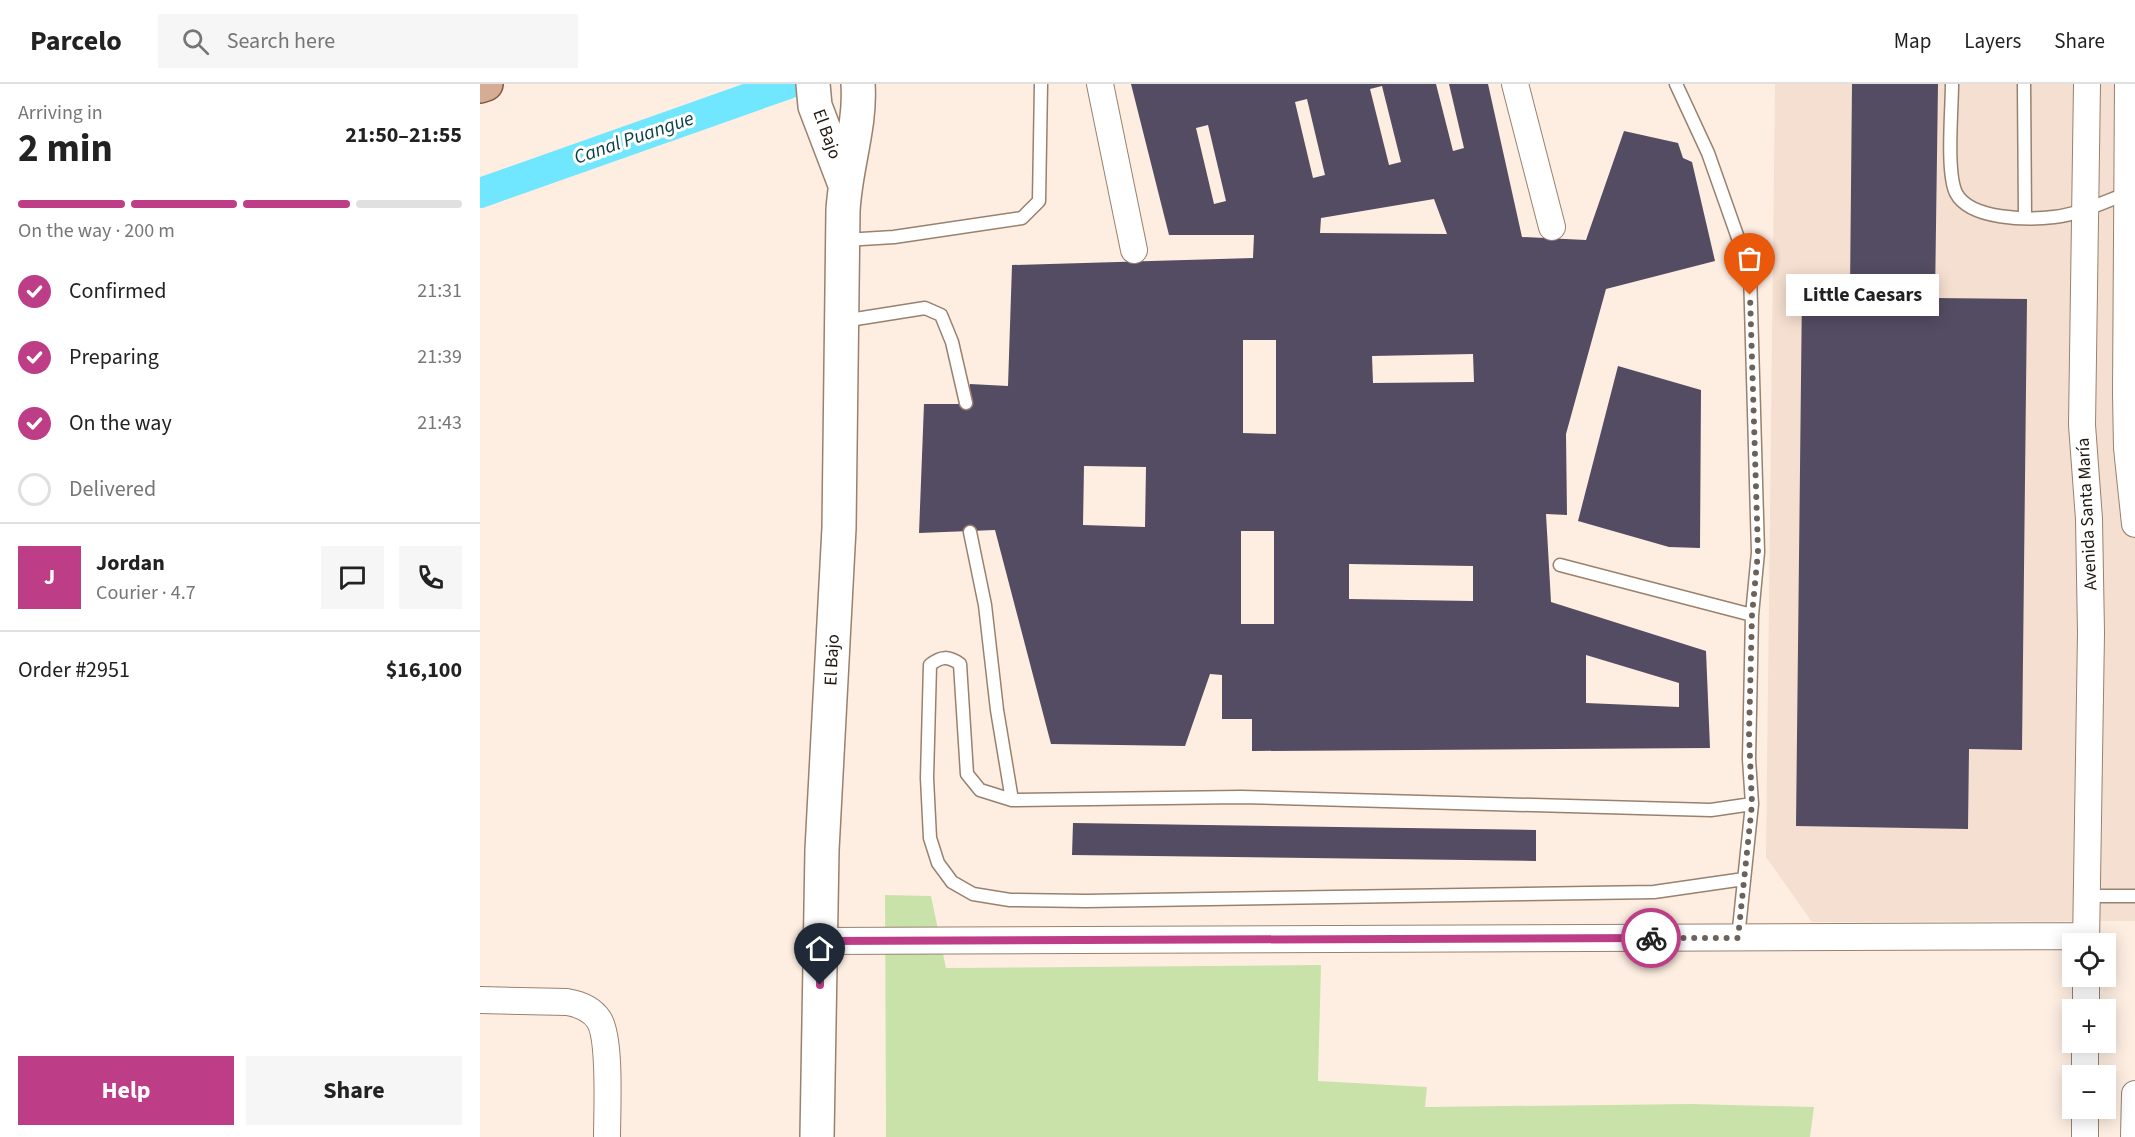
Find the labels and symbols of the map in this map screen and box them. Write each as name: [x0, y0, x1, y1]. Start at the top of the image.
water label: Canal Puangue: [570, 104, 698, 172]
street label: El Bajo: [806, 106, 848, 162]
pin: [1724, 233, 1775, 295]
callout: Little Caesars: [1786, 274, 1939, 316]
street label: Avenida Santa María: [2071, 437, 2103, 591]
street label: El Bajo: [818, 634, 846, 686]
courier: [1621, 908, 1681, 968]
pin: [794, 923, 845, 985]

